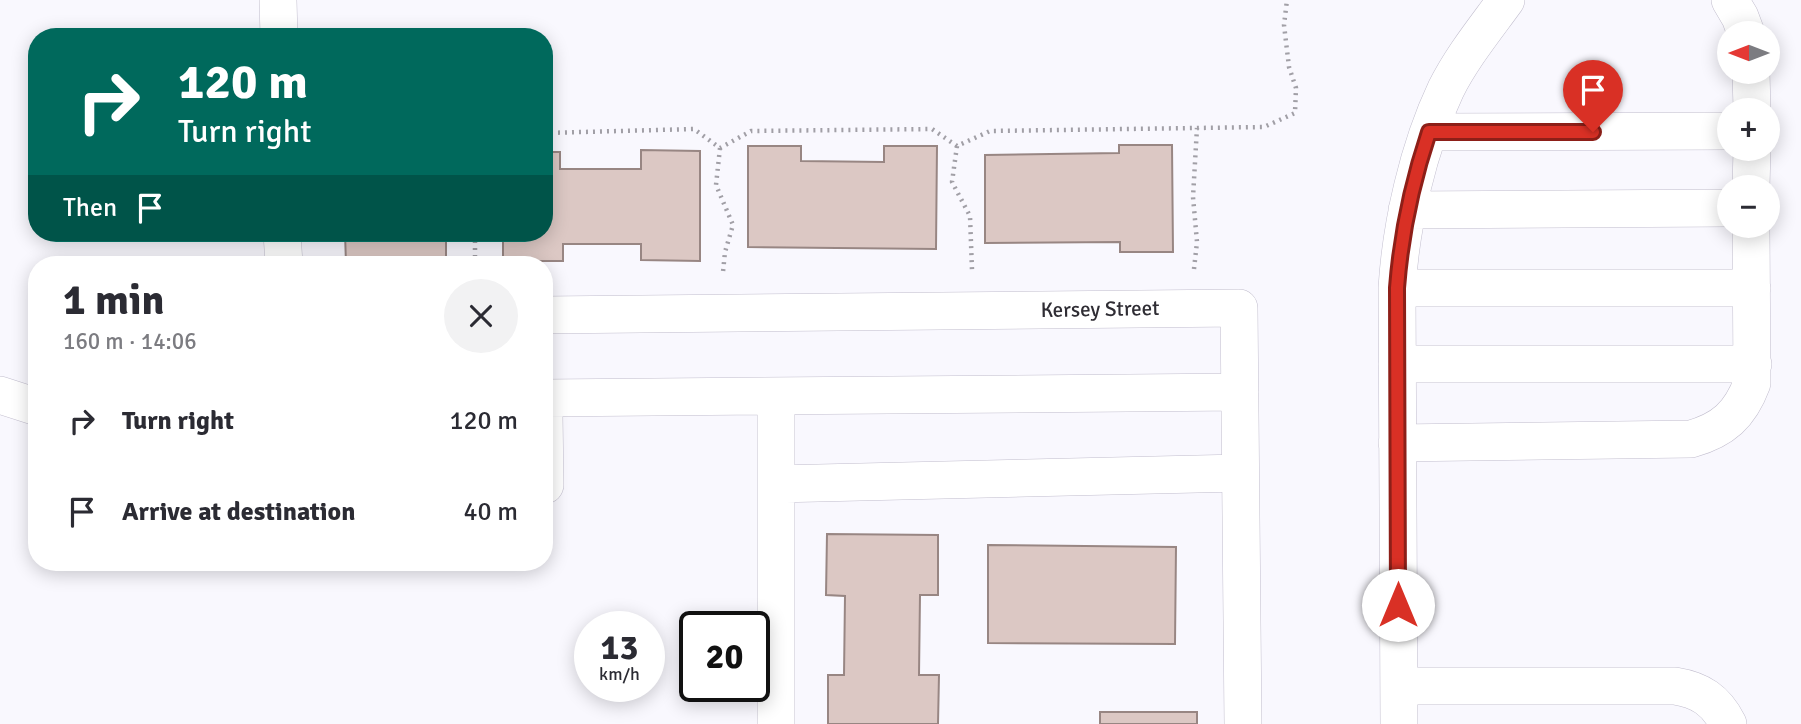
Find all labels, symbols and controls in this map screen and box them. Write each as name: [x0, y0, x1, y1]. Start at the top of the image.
north arrow: [1717, 21, 1780, 84]
map controls: [1717, 21, 1780, 238]
text: 120 m: [178, 52, 308, 112]
icon: right: [63, 56, 154, 147]
pin: [1563, 60, 1623, 132]
icon: arrive: [1574, 71, 1612, 109]
button: +: [1717, 98, 1780, 161]
text: Turn right: [178, 112, 311, 151]
button: −: [1717, 175, 1780, 238]
icon: arrive: [131, 189, 169, 227]
text: Then: [63, 192, 117, 224]
text: 1 min: [63, 275, 164, 326]
button: close: [444, 279, 518, 353]
street label: Kersey Street: [1040, 295, 1160, 323]
text: 160 m · 14:06: [63, 327, 197, 356]
icon: right: [63, 402, 101, 440]
text: Turn right: [122, 405, 234, 437]
text: 120 m: [449, 405, 518, 437]
icon: arrive: [63, 493, 101, 531]
text: Arrive at destination: [122, 496, 355, 528]
text: 40 m: [463, 496, 518, 528]
position arrow: [1361, 568, 1435, 642]
speed limit sign: 20: [679, 611, 770, 702]
text: 13: [601, 626, 638, 669]
text: km/h: [599, 663, 640, 685]

